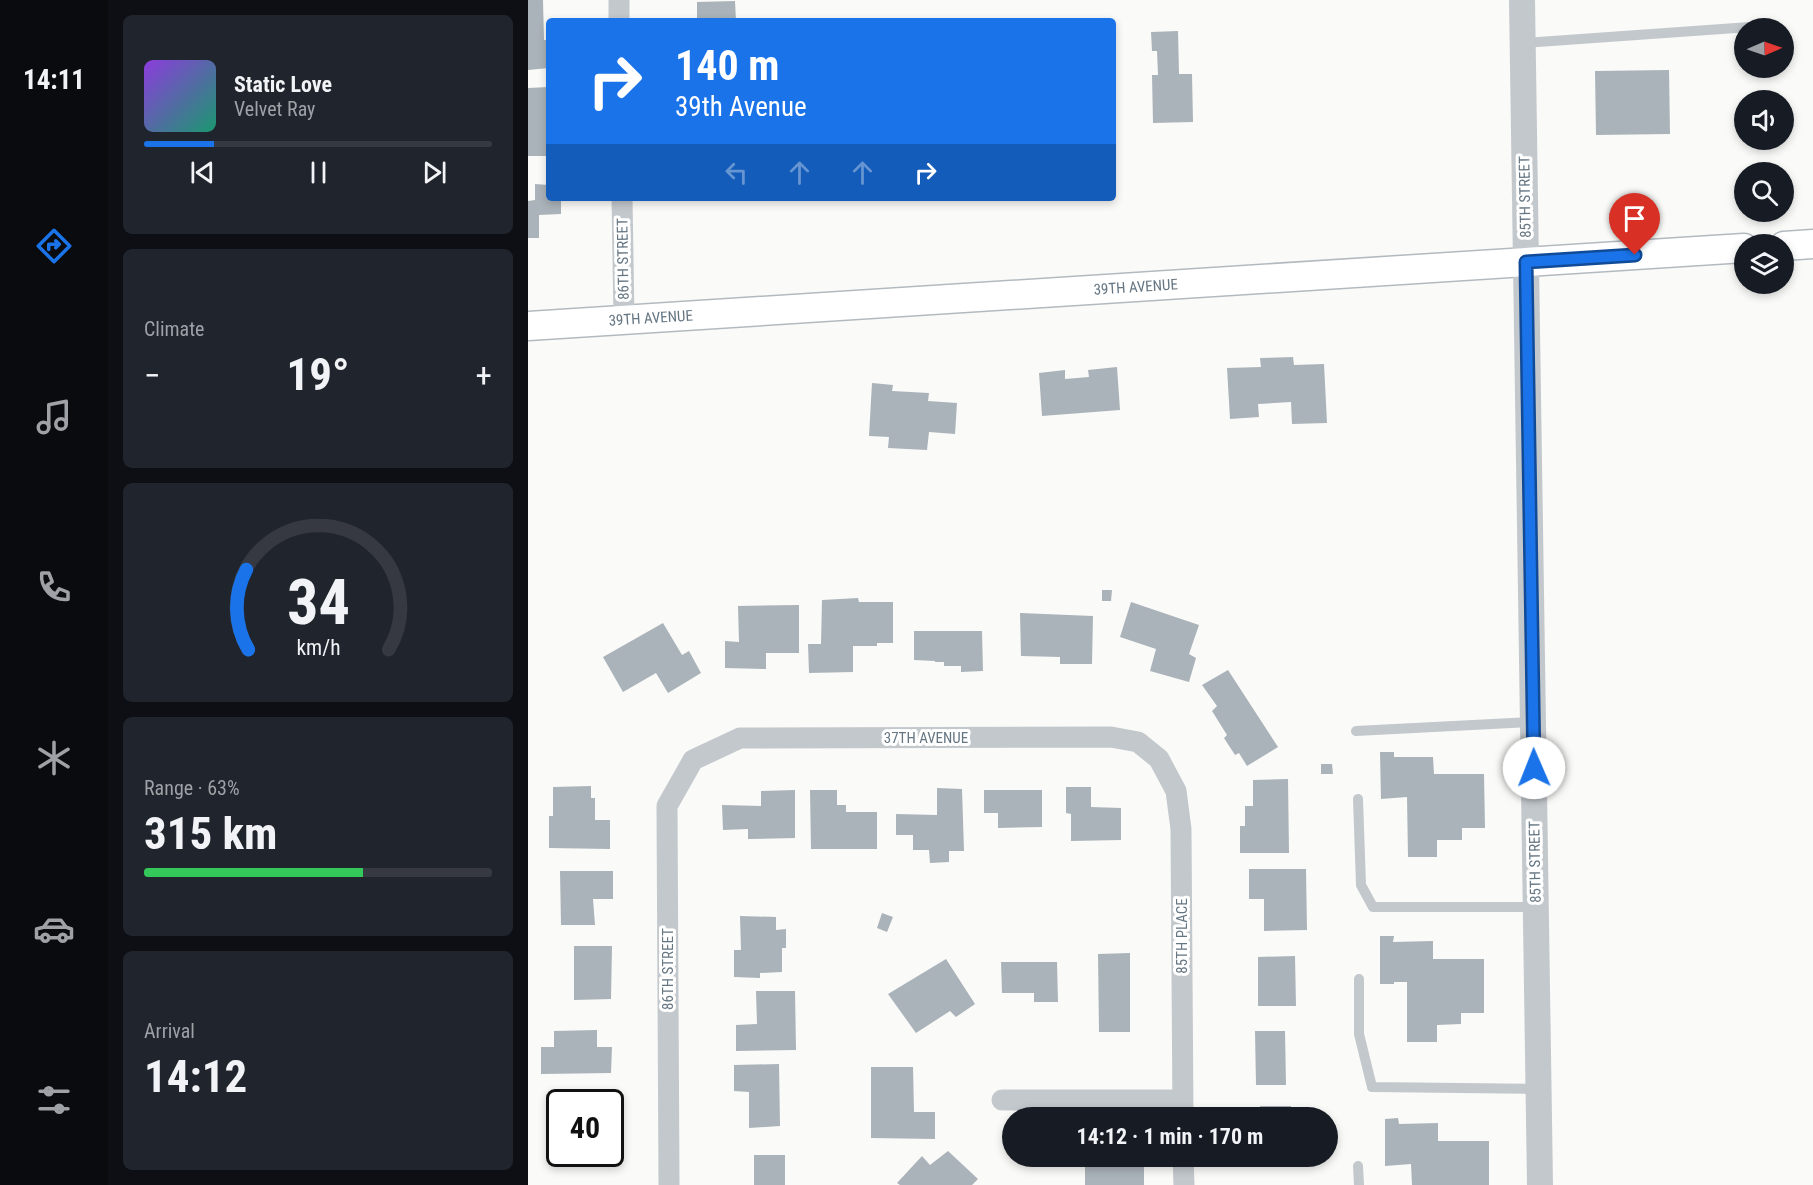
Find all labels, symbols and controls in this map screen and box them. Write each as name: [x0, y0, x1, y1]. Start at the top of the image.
north arrow: [1734, 18, 1794, 78]
map controls: [1734, 18, 1794, 294]
text: 140 m: [675, 41, 780, 90]
icon: right: [576, 42, 654, 120]
text: 14:11: [23, 64, 85, 96]
text: Static Love: [234, 72, 332, 97]
button: sound: [1734, 90, 1794, 150]
text: 39th Avenue: [675, 91, 807, 123]
text: Velvet Ray: [234, 97, 315, 121]
icon: previous: [186, 156, 219, 189]
icon: pause: [302, 156, 335, 189]
icon: next: [418, 156, 451, 189]
icon: left: [720, 156, 753, 189]
icon: ahead: [783, 156, 816, 189]
icon: ahead: [846, 156, 879, 189]
icon: right: [909, 156, 942, 189]
street label: 85TH STREET: [1515, 156, 1535, 238]
button: search: [1734, 162, 1794, 222]
pin: [1609, 193, 1660, 255]
icon: arrive: [1618, 202, 1651, 235]
street label: 86TH STREET: [613, 218, 633, 300]
icon: directions: [33, 225, 75, 267]
button: layers: [1734, 234, 1794, 294]
street label: 39TH AVENUE: [1093, 275, 1178, 299]
street label: 39TH AVENUE: [608, 306, 693, 330]
text: Climate: [144, 317, 204, 341]
text: 19°: [287, 348, 350, 401]
text: −: [144, 356, 161, 395]
text: +: [476, 356, 492, 395]
icon: music: [33, 396, 75, 438]
icon: phone: [33, 566, 75, 608]
text: 34: [286, 566, 350, 639]
text: km/h: [296, 635, 340, 660]
street label: 37TH AVENUE: [884, 729, 968, 747]
position arrow: [1502, 736, 1566, 800]
icon: climate: [33, 737, 75, 779]
text: Range · 63%: [144, 776, 240, 800]
text: 315 km: [144, 807, 277, 860]
street label: 85TH STREET: [1525, 821, 1545, 903]
street label: 85TH PLACE: [1173, 898, 1191, 974]
icon: car: [33, 908, 75, 950]
street label: 86TH STREET: [659, 928, 677, 1010]
text: Arrival: [144, 1019, 195, 1043]
text: 14:12: [144, 1050, 247, 1103]
icon: filters: [33, 1079, 75, 1121]
speed limit sign: 40: [546, 1089, 624, 1167]
text: 14:12 · 1 min · 170 m: [1077, 1124, 1263, 1149]

